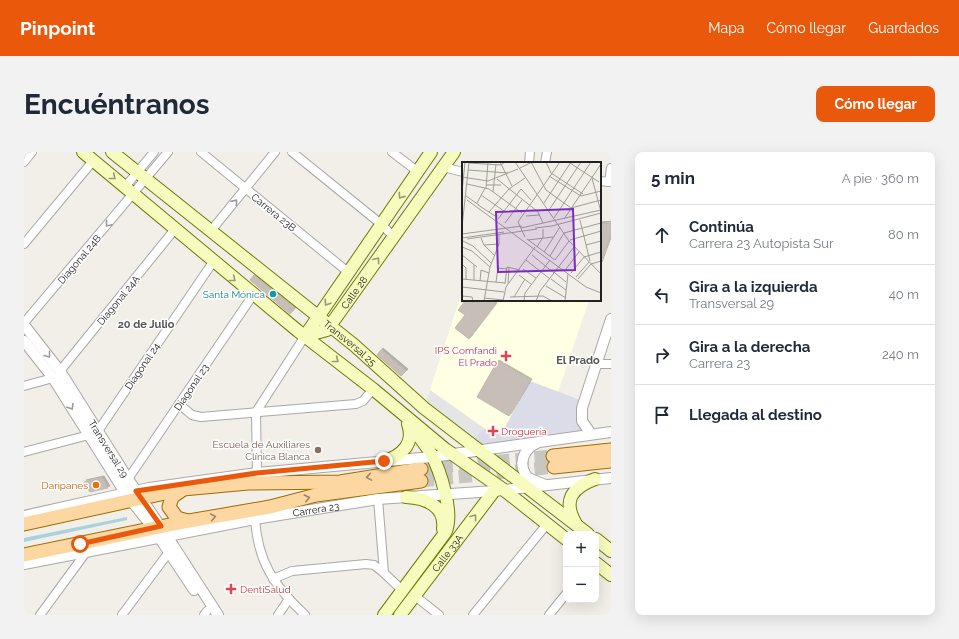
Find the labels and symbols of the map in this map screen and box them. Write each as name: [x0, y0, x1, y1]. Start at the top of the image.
inset map: [462, 162, 601, 301]
one-way arrow: [108, 172, 115, 179]
street label: Carrera 23B: [249, 191, 298, 234]
one-way arrow: [399, 191, 406, 198]
one-way arrow: [230, 199, 237, 206]
one-way arrow: [106, 219, 113, 226]
street label: Diagonal 24B: [56, 232, 103, 286]
one-way arrow: [372, 257, 380, 264]
street label: Diagonal 24A: [95, 273, 142, 327]
one-way arrow: [229, 274, 236, 281]
street label: Calle 28: [339, 274, 370, 311]
place label: Santa Mónica: [203, 289, 265, 300]
marker: Santa Mónica: [268, 289, 278, 299]
one-way arrow: [325, 298, 332, 305]
district label: 20 de Julio: [118, 318, 175, 331]
street label: Transversal 25: [321, 318, 379, 369]
street label: Diagonal 24: [123, 340, 162, 392]
place label: IPS Comfandi El Prado: [435, 345, 497, 368]
marker: IPS Comfandi El Prado: [500, 350, 512, 362]
one-way arrow: [43, 351, 50, 358]
district label: El Prado: [556, 354, 600, 367]
one-way arrow: [331, 355, 338, 362]
street label: Diagonal 23: [172, 362, 211, 413]
one-way arrow: [67, 403, 74, 410]
street label: Transversal 29: [86, 418, 131, 480]
marker: Droguería: [488, 426, 498, 436]
place label: Droguería: [501, 426, 547, 437]
place label: Escuela de Auxiliares Clínica Blanca: [213, 439, 310, 462]
marker: Escuela de Auxiliares Clínica Blanca: [313, 445, 323, 455]
route end: [375, 452, 393, 470]
one-way arrow: [366, 473, 372, 481]
place label: Daripanes: [42, 480, 88, 491]
marker: Daripanes: [91, 480, 101, 490]
one-way arrow: [304, 494, 311, 502]
street label: Carrera 23: [292, 500, 340, 519]
one-way arrow: [210, 513, 216, 521]
one-way arrow: [470, 515, 477, 522]
street label: Calle 33A: [430, 532, 465, 574]
route start: [71, 535, 89, 553]
marker: DentiSalud: [225, 583, 237, 595]
place label: DentiSalud: [240, 584, 291, 595]

